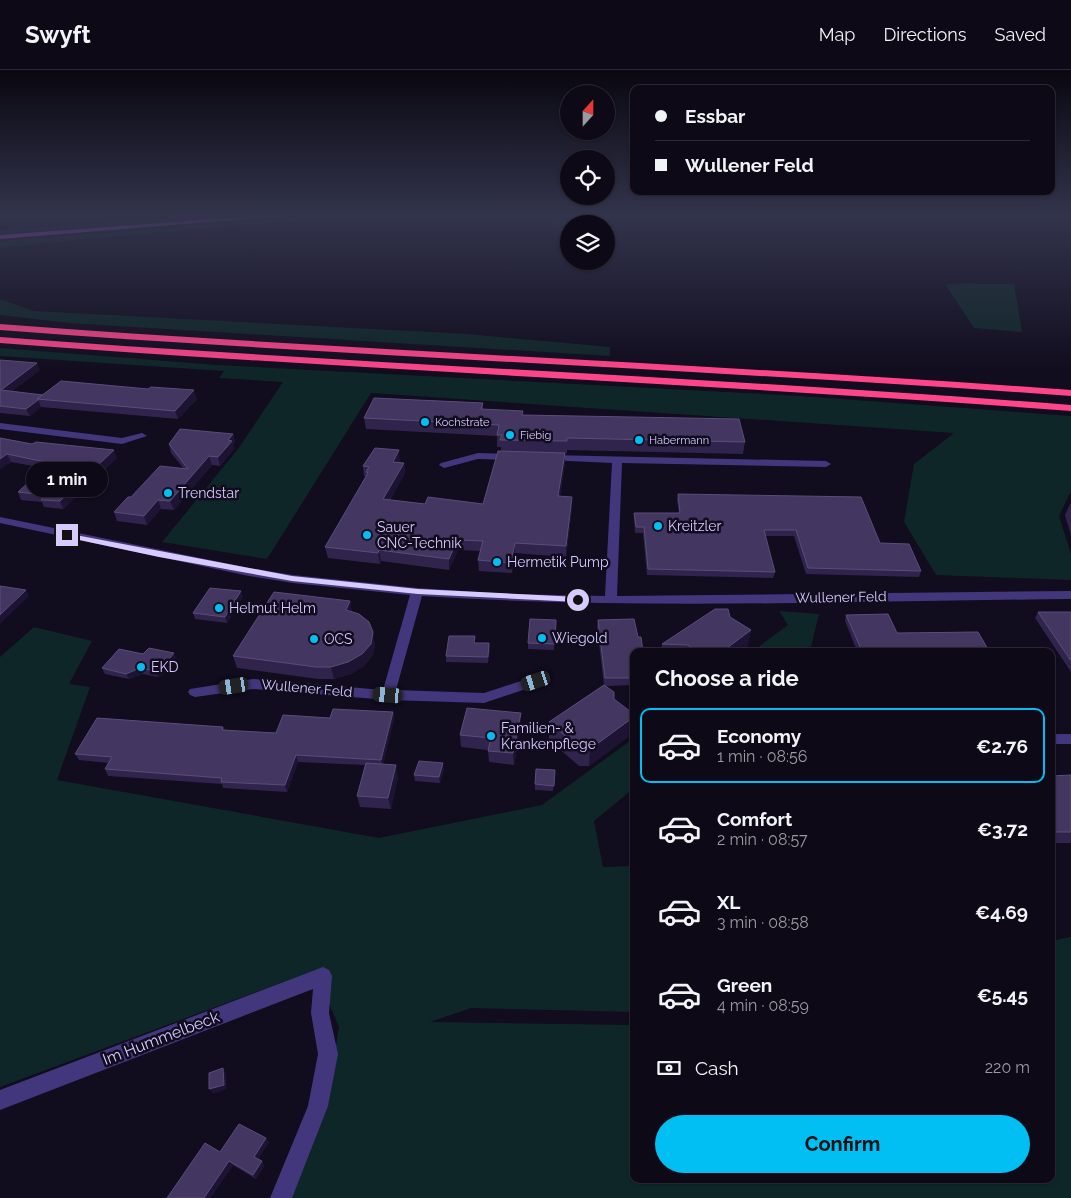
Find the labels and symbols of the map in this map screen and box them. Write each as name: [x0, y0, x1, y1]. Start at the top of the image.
north arrow: [560, 85, 615, 140]
marker: Kochstrate: [419, 416, 431, 428]
place label: Kochstrate: [435, 416, 490, 429]
marker: Fiebig: [504, 429, 516, 441]
place label: Fiebig: [520, 429, 551, 442]
marker: Habermann: [633, 434, 645, 446]
place label: Habermann: [649, 434, 709, 447]
callout: 1 min: [26, 462, 108, 498]
place label: Trendstar: [178, 485, 239, 501]
marker: Trendstar: [162, 487, 174, 499]
place label: Kreitzler: [668, 518, 722, 534]
place label: Sauer CNC-Technik: [377, 519, 462, 551]
marker: Kreitzler: [652, 520, 664, 532]
route end: [56, 524, 78, 546]
marker: Sauer CNC-Technik: [361, 529, 373, 541]
place label: Hermetik Pump: [507, 554, 609, 570]
marker: Hermetik Pump: [491, 556, 503, 568]
street label: Wullener Feld: [795, 588, 887, 606]
route start: [567, 589, 589, 611]
place label: Helmut Helm: [229, 600, 316, 616]
marker: Helmut Helm: [213, 602, 225, 614]
place label: Wiegold: [552, 630, 607, 646]
place label: OCS: [324, 631, 353, 647]
marker: Wiegold: [536, 632, 548, 644]
marker: OCS: [308, 633, 320, 645]
place label: EKD: [151, 659, 179, 675]
marker: EKD: [135, 661, 147, 673]
car: [519, 669, 552, 693]
car: [218, 676, 249, 696]
street label: Wullener Feld: [261, 676, 353, 700]
car: [372, 686, 403, 704]
place label: Familien- & Krankenpflege: [501, 720, 596, 752]
marker: Familien- & Krankenpflege: [485, 730, 497, 742]
street label: Im Hummelbeck: [100, 1007, 223, 1069]

